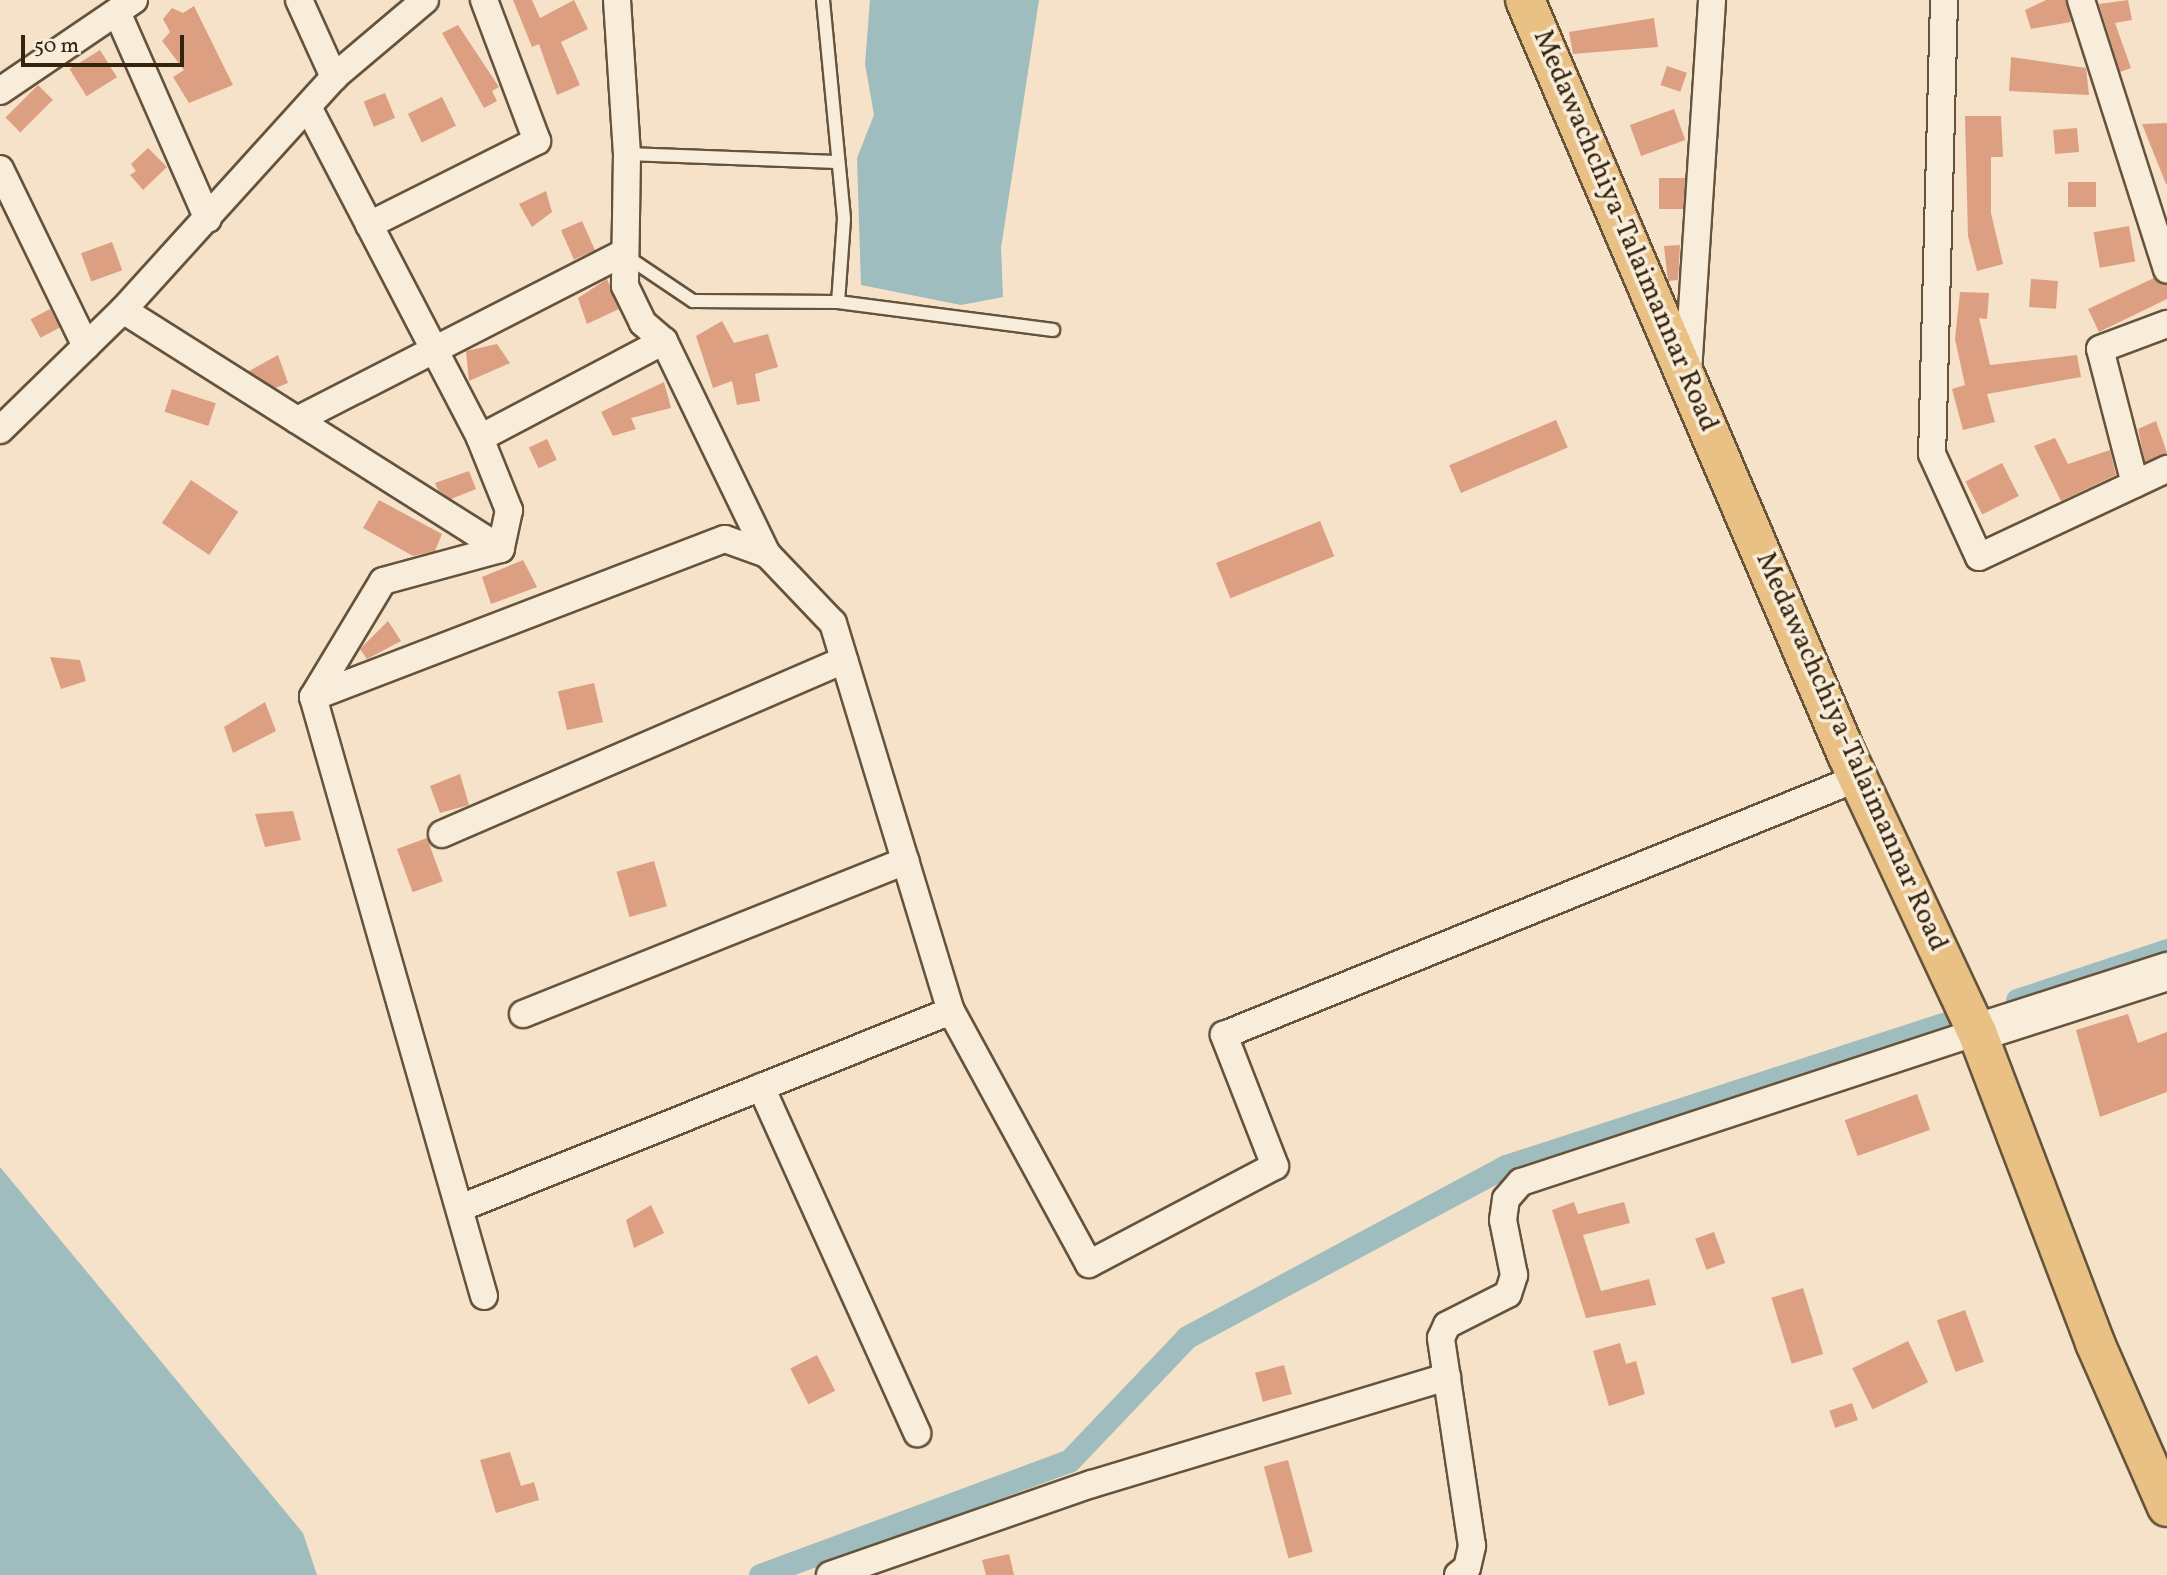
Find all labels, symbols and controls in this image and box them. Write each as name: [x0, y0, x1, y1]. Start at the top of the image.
scale bar: [24, 21, 187, 65]
street label: Medawachchiya-Talaimannar Road: [1525, 25, 1725, 437]
text: 50 m: [34, 32, 79, 61]
street label: Medawachchiya-Talaimannar Road: [1748, 547, 1954, 957]

